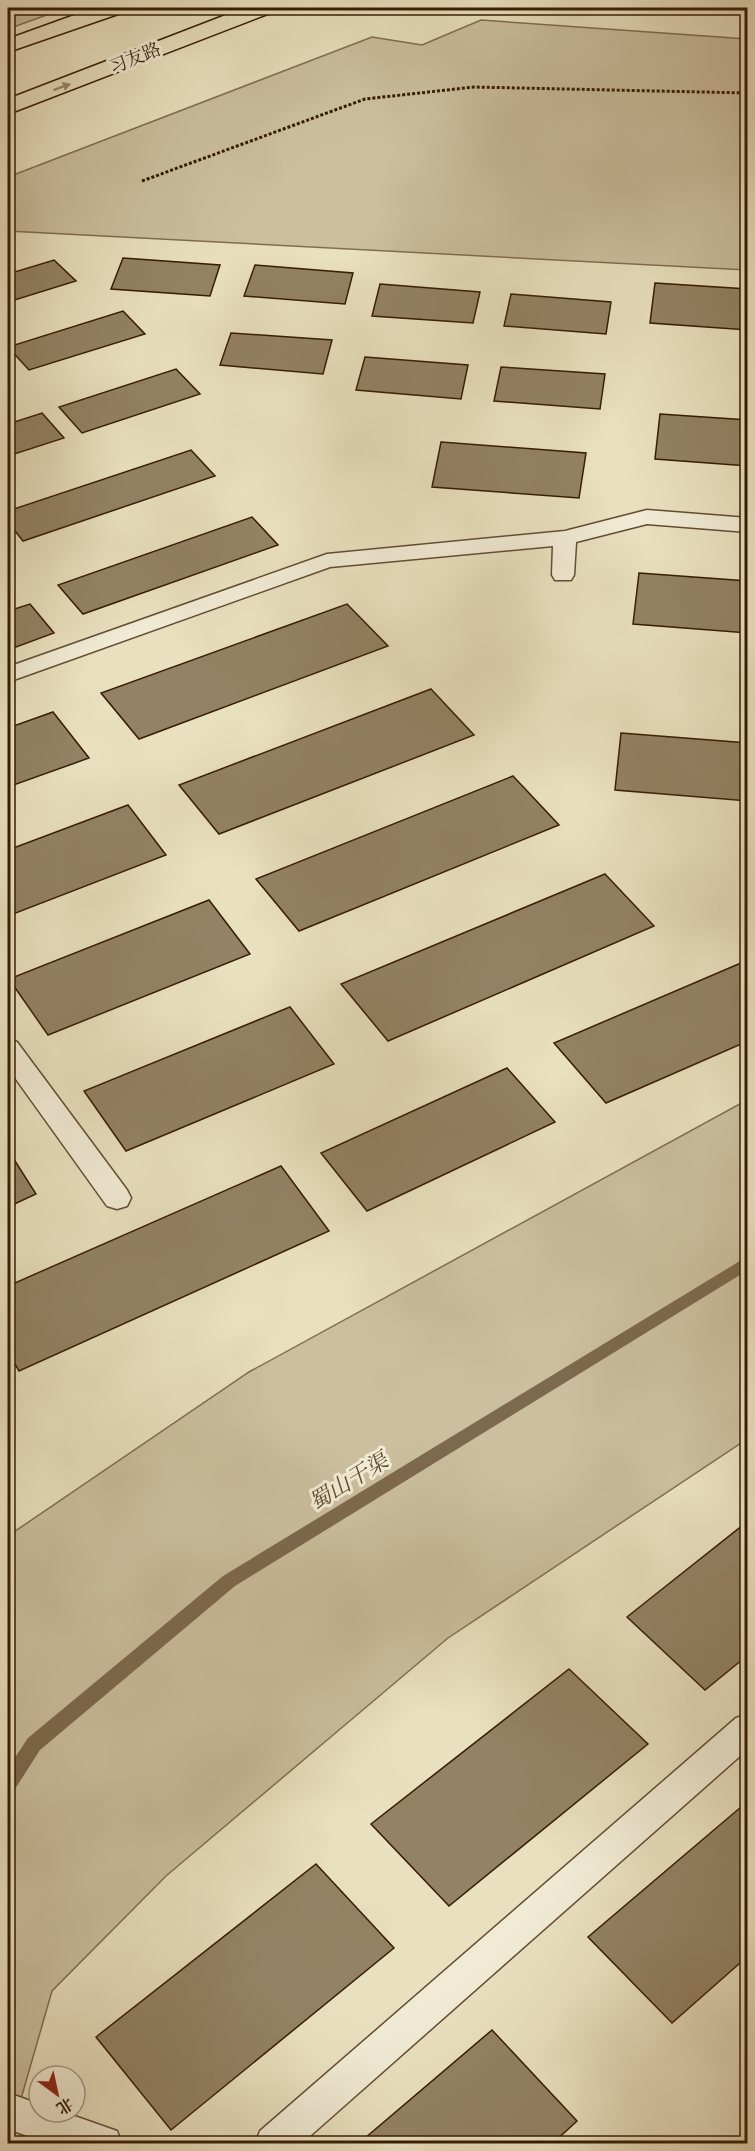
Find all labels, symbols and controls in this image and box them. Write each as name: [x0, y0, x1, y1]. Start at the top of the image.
street label: 习友路: [106, 39, 165, 80]
one-way arrow: [53, 81, 71, 91]
water label: 蜀山干渠: [304, 1446, 396, 1518]
north arrow: [27, 2064, 87, 2124]
text: 北: [52, 2092, 76, 2118]

